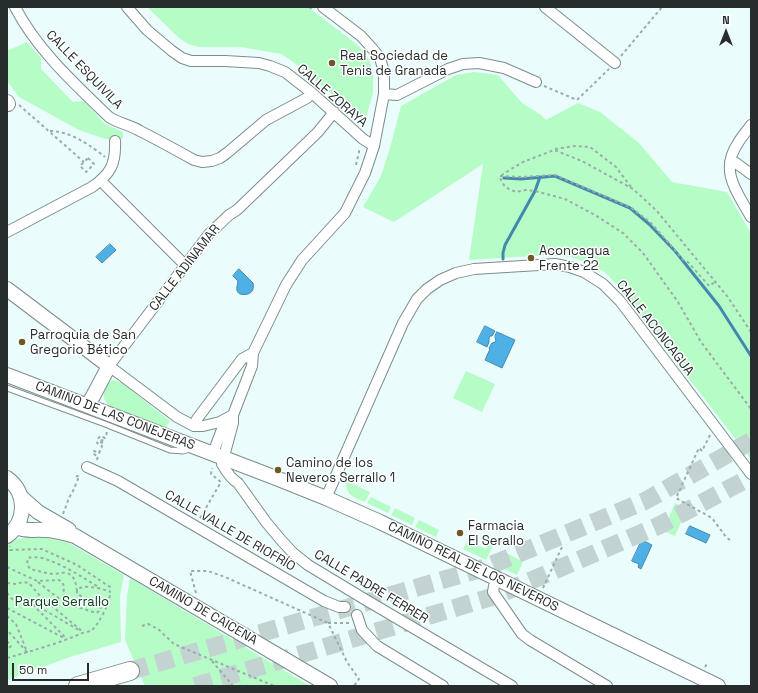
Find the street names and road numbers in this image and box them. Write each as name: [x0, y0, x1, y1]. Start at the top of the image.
street label: CALLE ESQUIVILA: [42, 27, 126, 113]
street label: CALLE ZORAYA: [294, 61, 370, 131]
street label: CALLE ADINAMAR: [146, 222, 224, 314]
street label: CALLE ACONCAGUA: [613, 277, 697, 379]
street label: CAMINO DE LAS CONEJERAS: [33, 378, 197, 454]
street label: CALLE VALLE DE RIOFRÍO: [162, 487, 298, 575]
street label: CAMINO REAL DE LOS NEVEROS: [385, 519, 561, 615]
street label: CALLE PADRE FERRER: [311, 547, 431, 627]
street label: CAMINO DE CAICENA: [146, 574, 260, 648]

